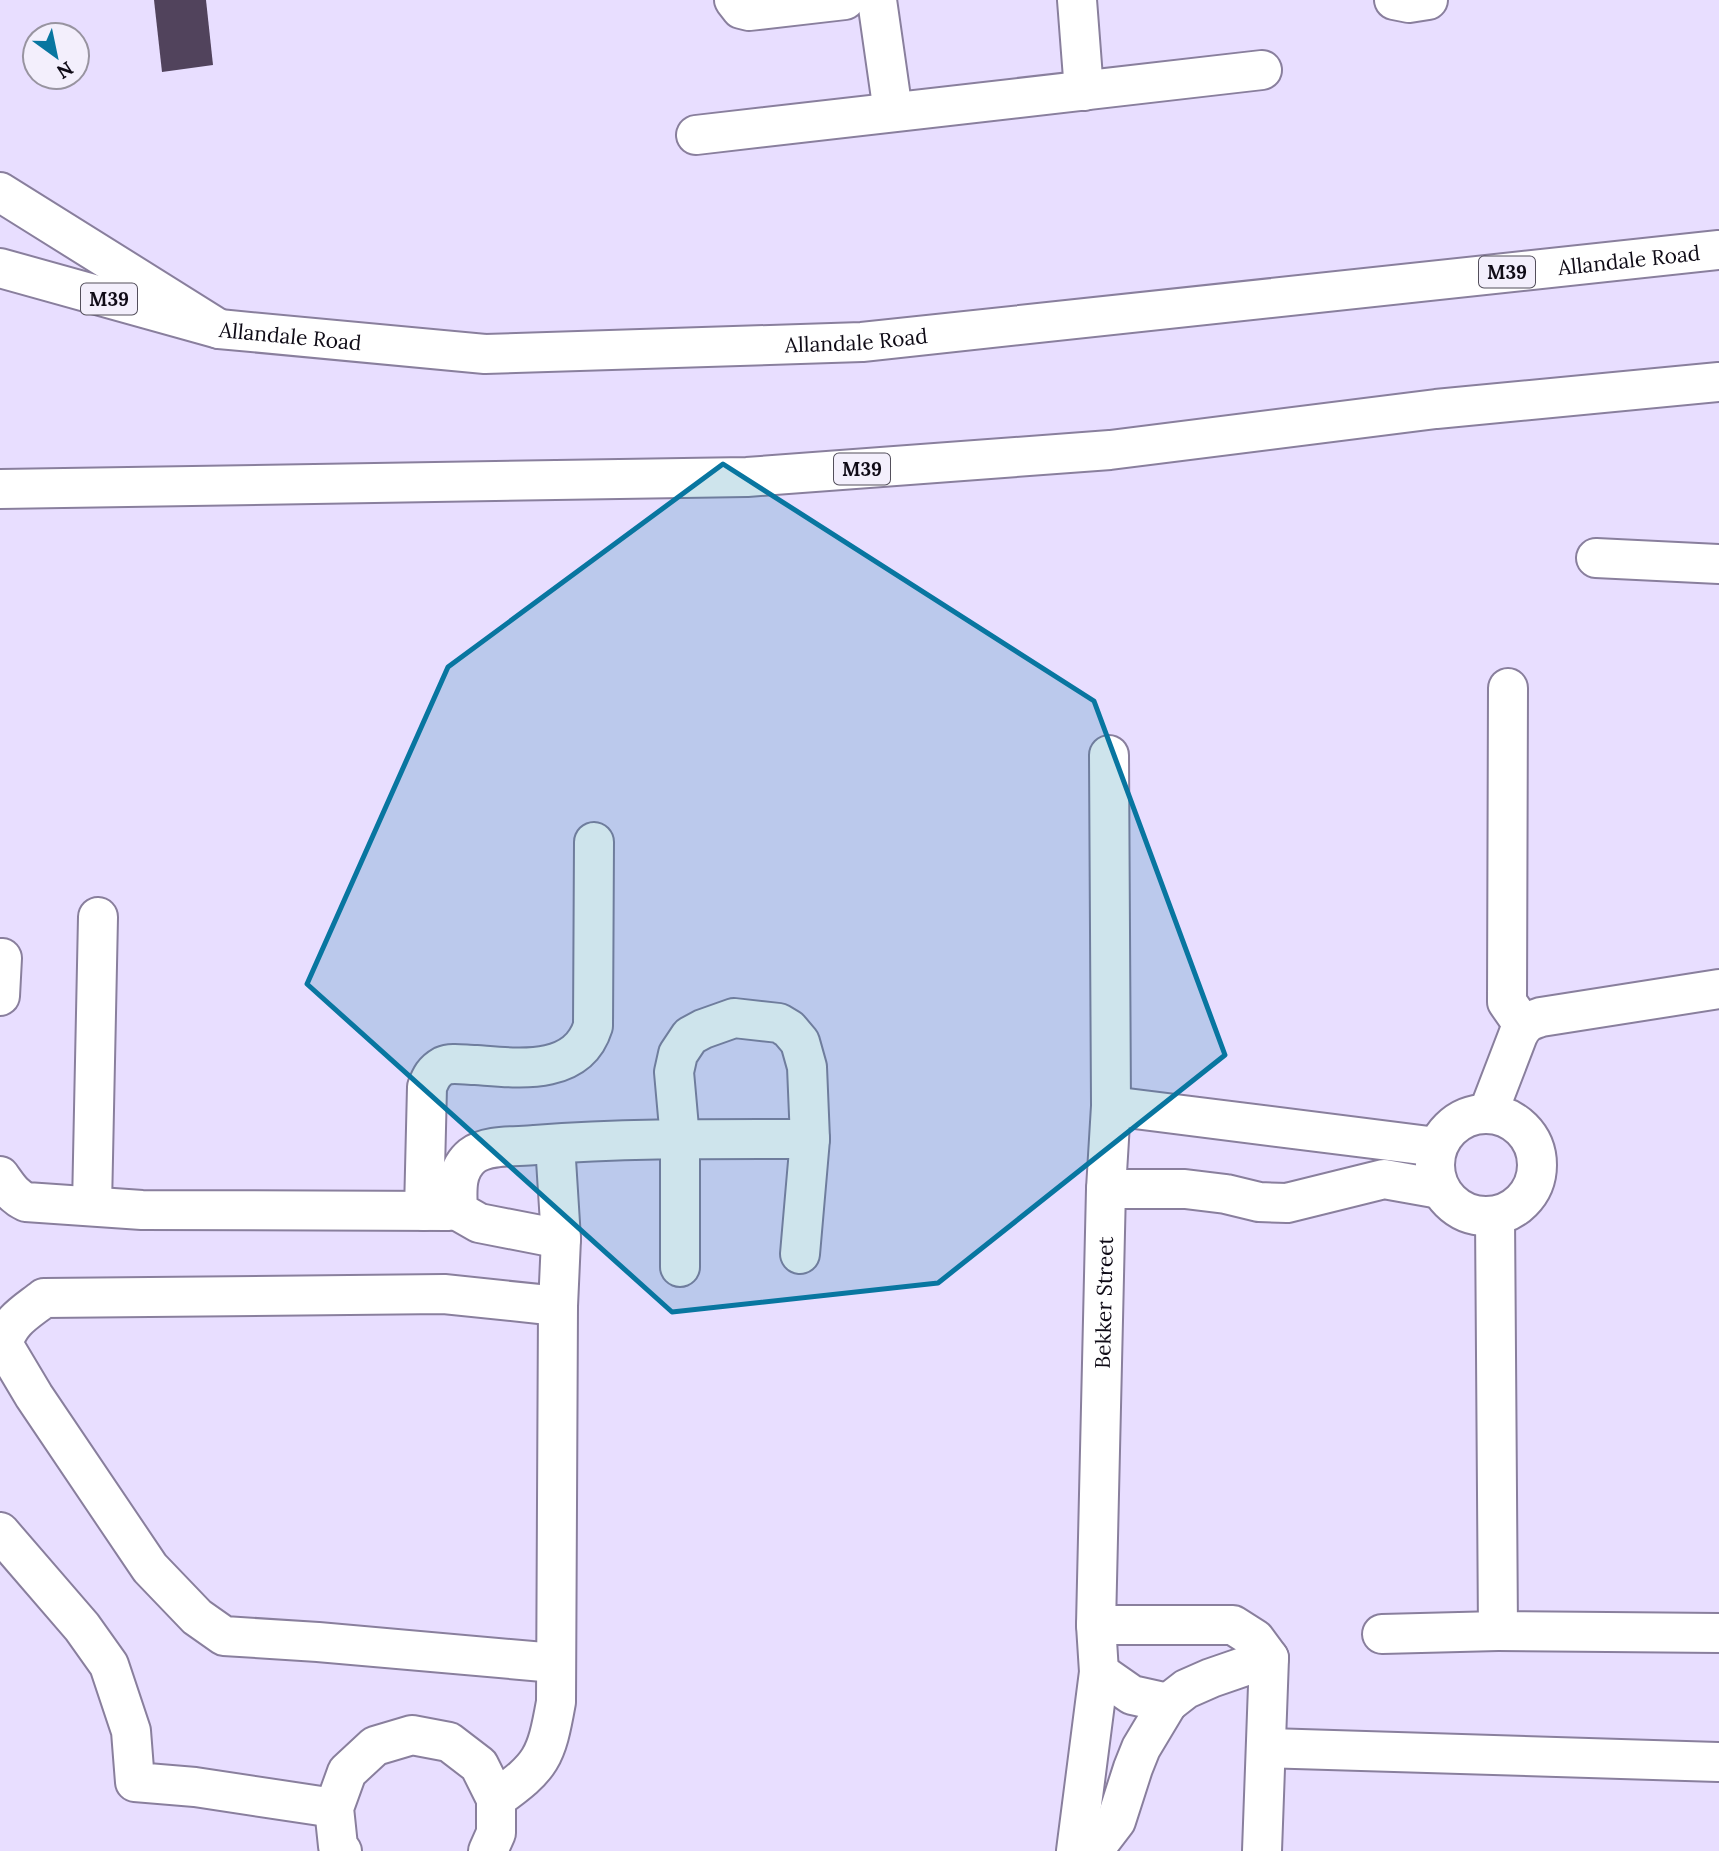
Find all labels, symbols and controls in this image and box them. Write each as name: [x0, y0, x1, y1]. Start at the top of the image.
north arrow: [21, 21, 91, 91]
text: N: [52, 56, 78, 84]
street label: Allandale Road: [1555, 239, 1701, 281]
road number: M39: [1479, 256, 1535, 288]
road number: M39: [81, 284, 137, 314]
street label: Allandale Road: [217, 315, 363, 356]
street label: Allandale Road: [783, 322, 929, 358]
road number: M39: [834, 454, 890, 484]
street label: Bekker Street: [1088, 1235, 1118, 1369]

